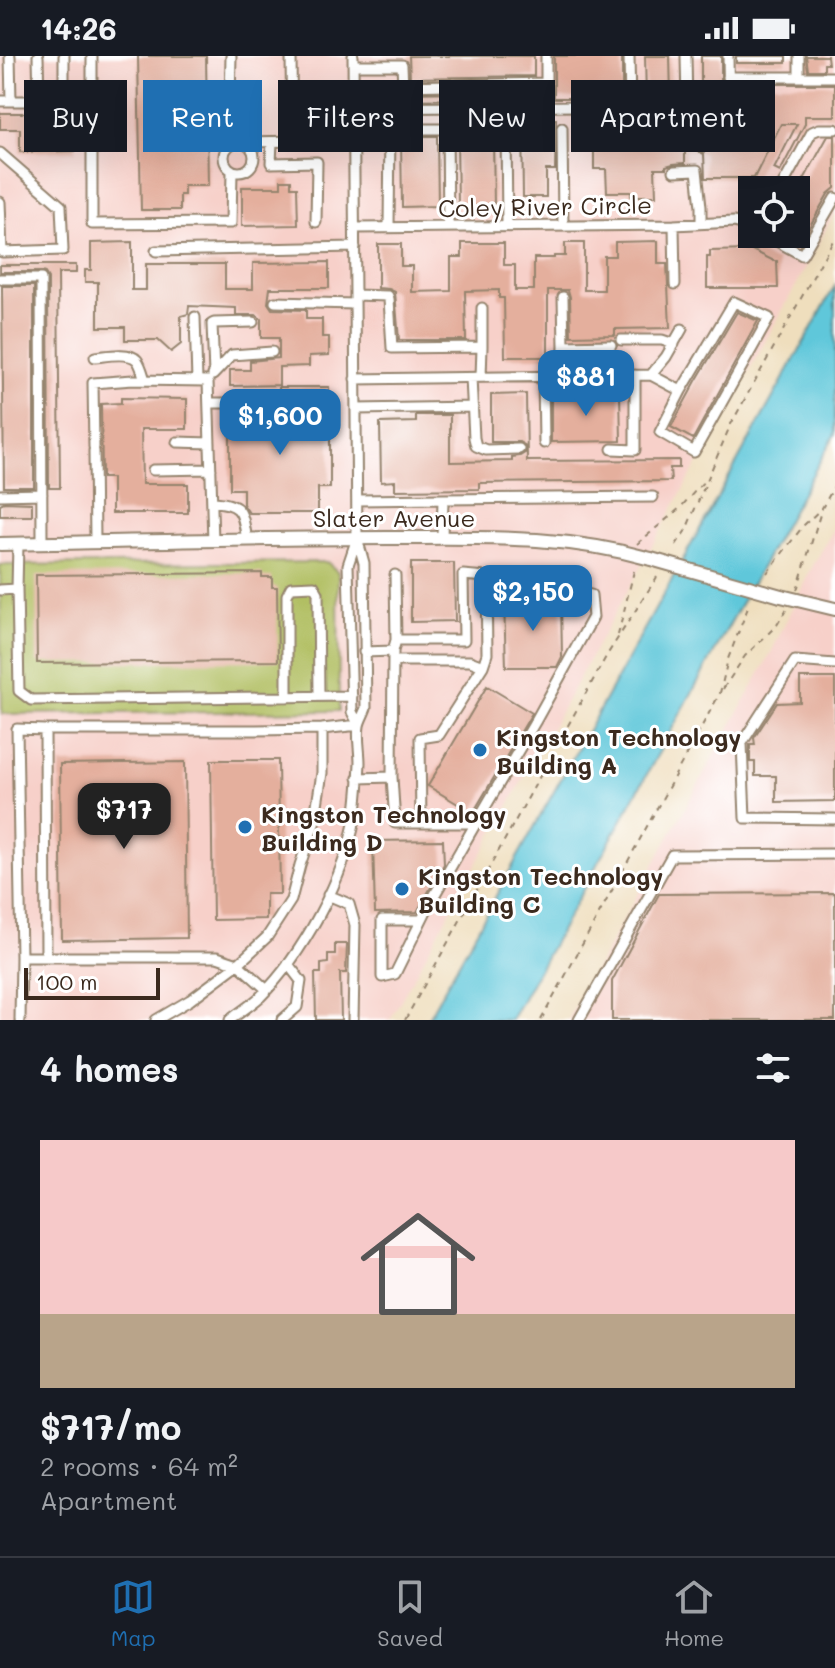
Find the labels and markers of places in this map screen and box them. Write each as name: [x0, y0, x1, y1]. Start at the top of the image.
pin: $881: [539, 350, 633, 418]
pin: $1,600: [215, 389, 345, 457]
pin: $2,150: [468, 565, 598, 633]
place label: Kingston Technology Building A: [496, 721, 741, 780]
marker: Kingston Technology Building A: [471, 741, 489, 759]
pin: $717: [77, 783, 171, 851]
place label: Kingston Technology Building D: [261, 798, 506, 857]
marker: Kingston Technology Building D: [236, 818, 254, 836]
place label: Kingston Technology Building C: [418, 860, 663, 919]
marker: Kingston Technology Building C: [393, 880, 411, 898]

